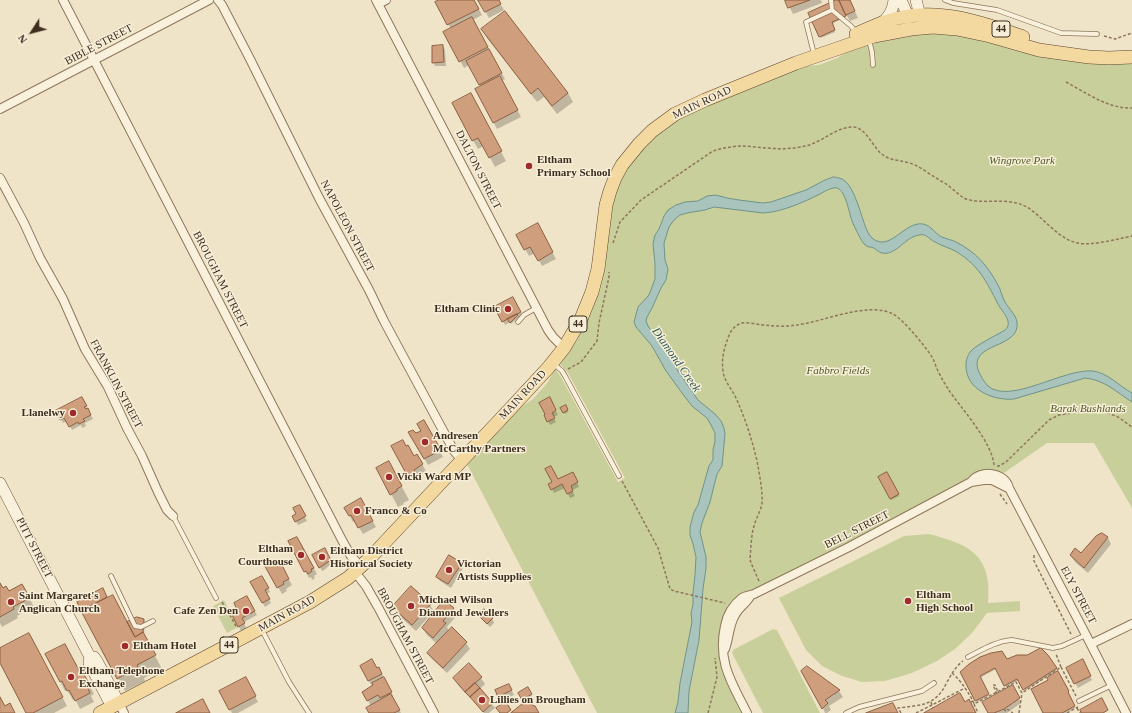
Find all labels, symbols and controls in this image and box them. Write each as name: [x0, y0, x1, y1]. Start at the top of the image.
north arrow: [12, 12, 52, 52]
road number: 44: [992, 21, 1010, 37]
street label: BIBLE STREET: [63, 22, 135, 68]
text: N: [15, 32, 29, 46]
street label: MAIN ROAD: [671, 84, 733, 122]
street label: DALTON STREET: [452, 128, 504, 212]
place label: Eltham Primary School: [537, 153, 611, 179]
park label: Wingrove Park: [989, 154, 1055, 168]
marker: Eltham Primary School: [524, 161, 534, 171]
street label: NAPOLEON STREET: [317, 178, 377, 274]
street label: BROUGHAM STREET: [190, 229, 250, 331]
place label: Eltham Clinic: [434, 302, 500, 316]
marker: Eltham Clinic: [503, 304, 513, 314]
road number: 44: [569, 316, 587, 332]
water label: Diamond Creek: [648, 325, 704, 395]
street label: FRANKLIN STREET: [87, 337, 145, 431]
park label: Fabbro Fields: [807, 364, 869, 378]
street label: MAIN ROAD: [497, 367, 549, 423]
park label: Barak Bushlands: [1050, 402, 1126, 416]
place label: Llanelwy: [22, 406, 65, 420]
marker: Llanelwy: [68, 408, 78, 418]
place label: Andresen McCarthy Partners: [433, 429, 526, 455]
marker: Andresen McCarthy Partners: [420, 437, 430, 447]
place label: Vicki Ward MP: [397, 470, 471, 484]
marker: Vicki Ward MP: [384, 472, 394, 482]
place label: Franco & Co: [365, 504, 427, 518]
marker: Franco & Co: [352, 506, 362, 516]
street label: BELL STREET: [823, 508, 891, 552]
street label: PITT STREET: [13, 515, 55, 581]
place label: Eltham Courthouse: [238, 542, 293, 568]
place label: Eltham District Historical Society: [330, 544, 413, 570]
marker: Eltham Courthouse: [296, 550, 306, 560]
marker: Eltham District Historical Society: [317, 552, 327, 562]
place label: Victorian Artists Supplies: [457, 557, 531, 583]
street label: ELY STREET: [1057, 564, 1099, 626]
marker: Victorian Artists Supplies: [444, 565, 454, 575]
street label: BROUGHAM STREET: [374, 586, 436, 686]
place label: Eltham High School: [916, 588, 973, 614]
place label: Saint Margaret's Anglican Church: [19, 589, 100, 615]
street label: MAIN ROAD: [256, 593, 318, 635]
place label: Michael Wilson Diamond Jewellers: [419, 593, 509, 619]
marker: Eltham High School: [903, 596, 913, 606]
marker: Saint Margaret's Anglican Church: [6, 597, 16, 607]
marker: Michael Wilson Diamond Jewellers: [406, 601, 416, 611]
place label: Cafe Zen Den: [173, 604, 238, 618]
marker: Cafe Zen Den: [241, 606, 251, 616]
road number: 44: [220, 637, 238, 653]
place label: Eltham Hotel: [133, 639, 196, 653]
marker: Eltham Hotel: [120, 641, 130, 651]
place label: Eltham Telephone Exchange: [79, 664, 164, 690]
marker: Eltham Telephone Exchange: [66, 672, 76, 682]
place label: Lillies on Brougham: [490, 693, 586, 707]
marker: Lillies on Brougham: [477, 695, 487, 705]

